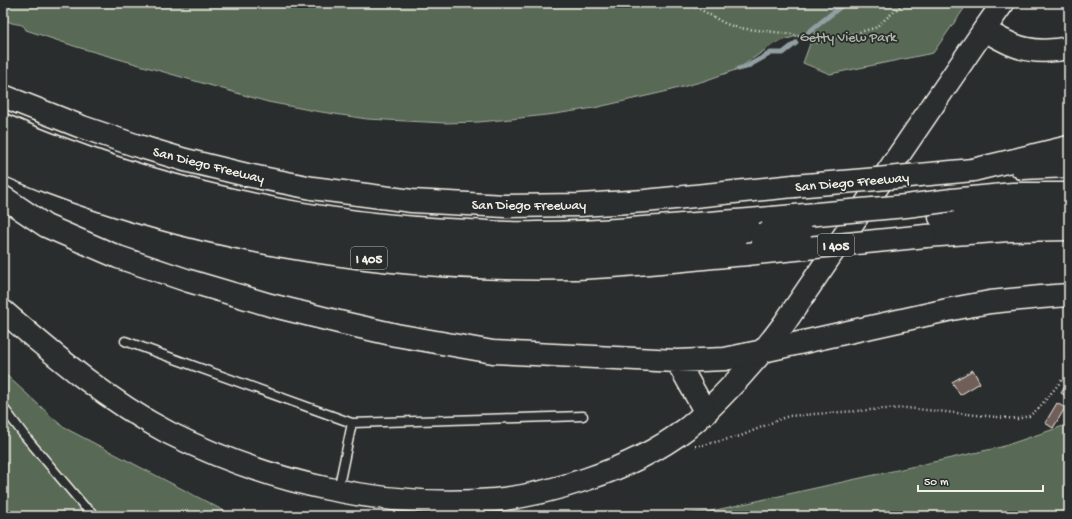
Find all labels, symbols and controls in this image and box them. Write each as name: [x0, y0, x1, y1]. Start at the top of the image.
park label: Getty View Park: [800, 30, 898, 47]
street label: San Diego Freeway: [151, 144, 266, 189]
street label: San Diego Freeway: [795, 170, 910, 197]
street label: San Diego Freeway: [472, 198, 586, 215]
road number: I 405: [818, 234, 854, 256]
road number: I 405: [351, 247, 387, 269]
scale bar: [918, 467, 1043, 493]
text: 50 m: [924, 476, 949, 490]

